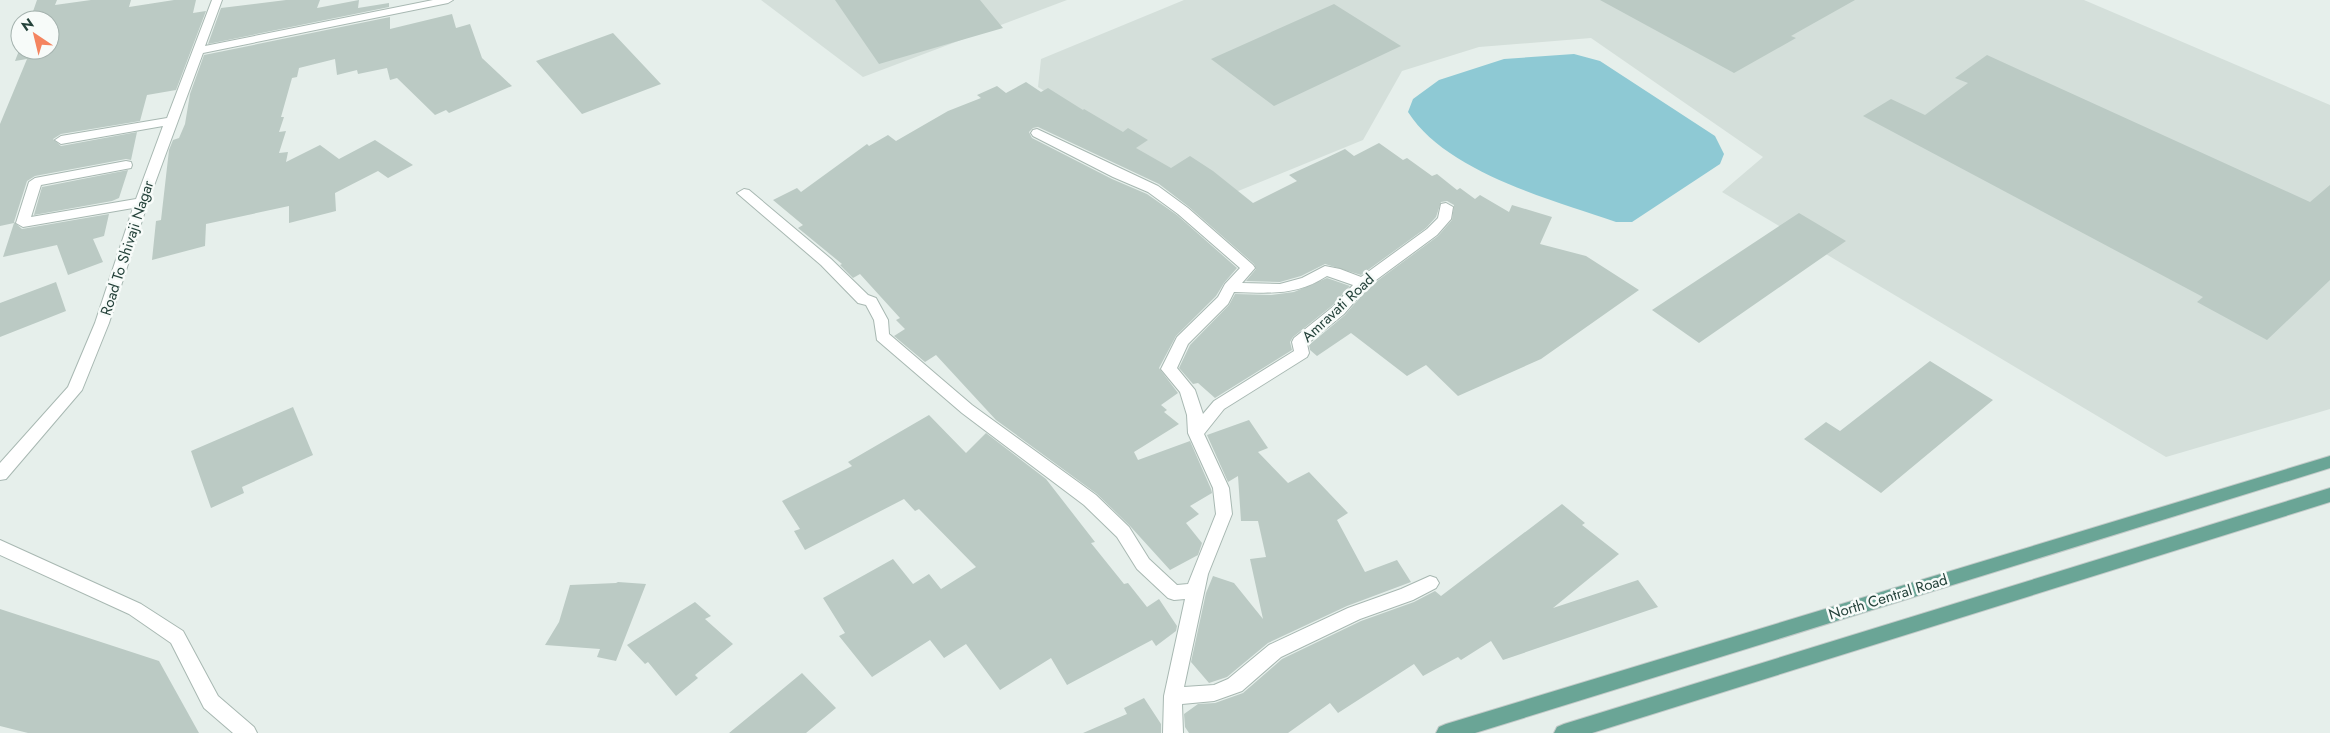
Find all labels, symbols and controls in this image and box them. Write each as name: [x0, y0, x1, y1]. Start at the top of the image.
north arrow: [10, 10, 60, 60]
text: N: [17, 13, 38, 36]
street label: Road To Shivaji Nagar: [95, 177, 159, 318]
street label: Amravati Road: [1297, 269, 1379, 347]
street label: North Central Road: [1826, 568, 1950, 626]

